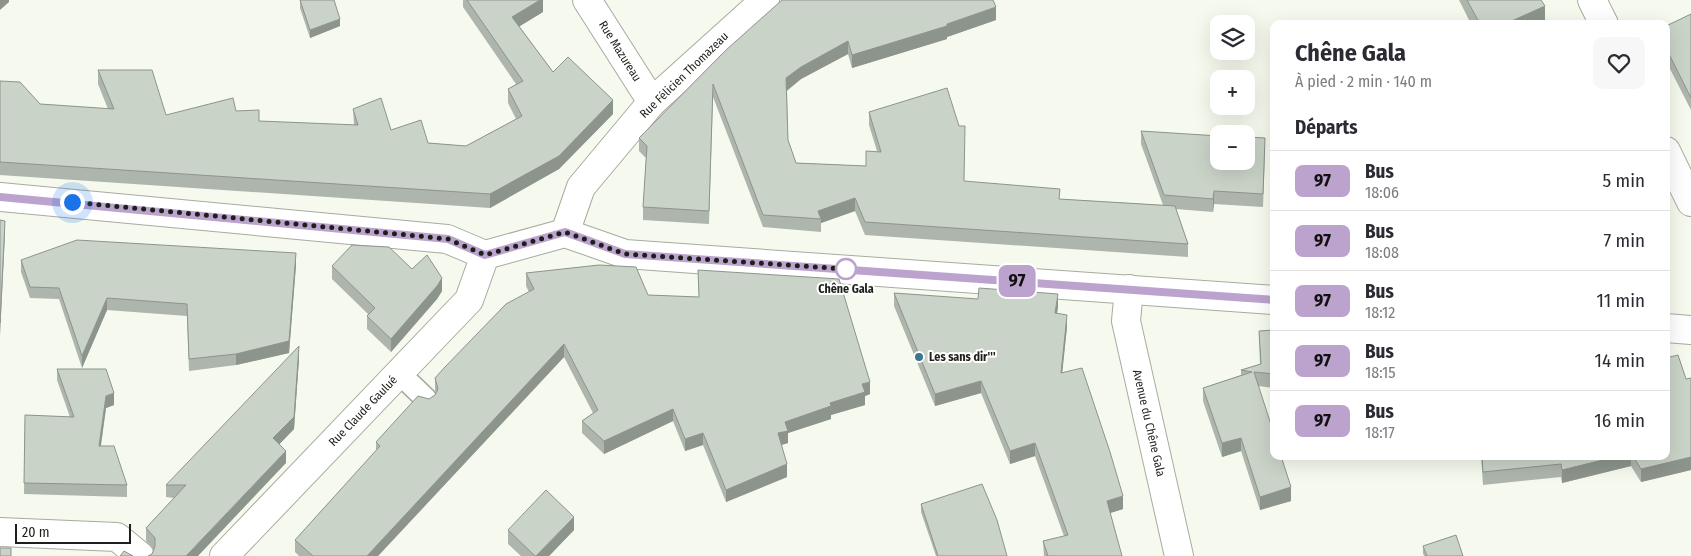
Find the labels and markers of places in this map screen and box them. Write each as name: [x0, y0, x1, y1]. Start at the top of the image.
marker: Chêne Gala: [835, 258, 857, 280]
place label: Chêne Gala: [818, 282, 874, 296]
place label: Les sans dir''': [929, 350, 996, 364]
marker: Les sans dir''': [913, 351, 925, 363]

